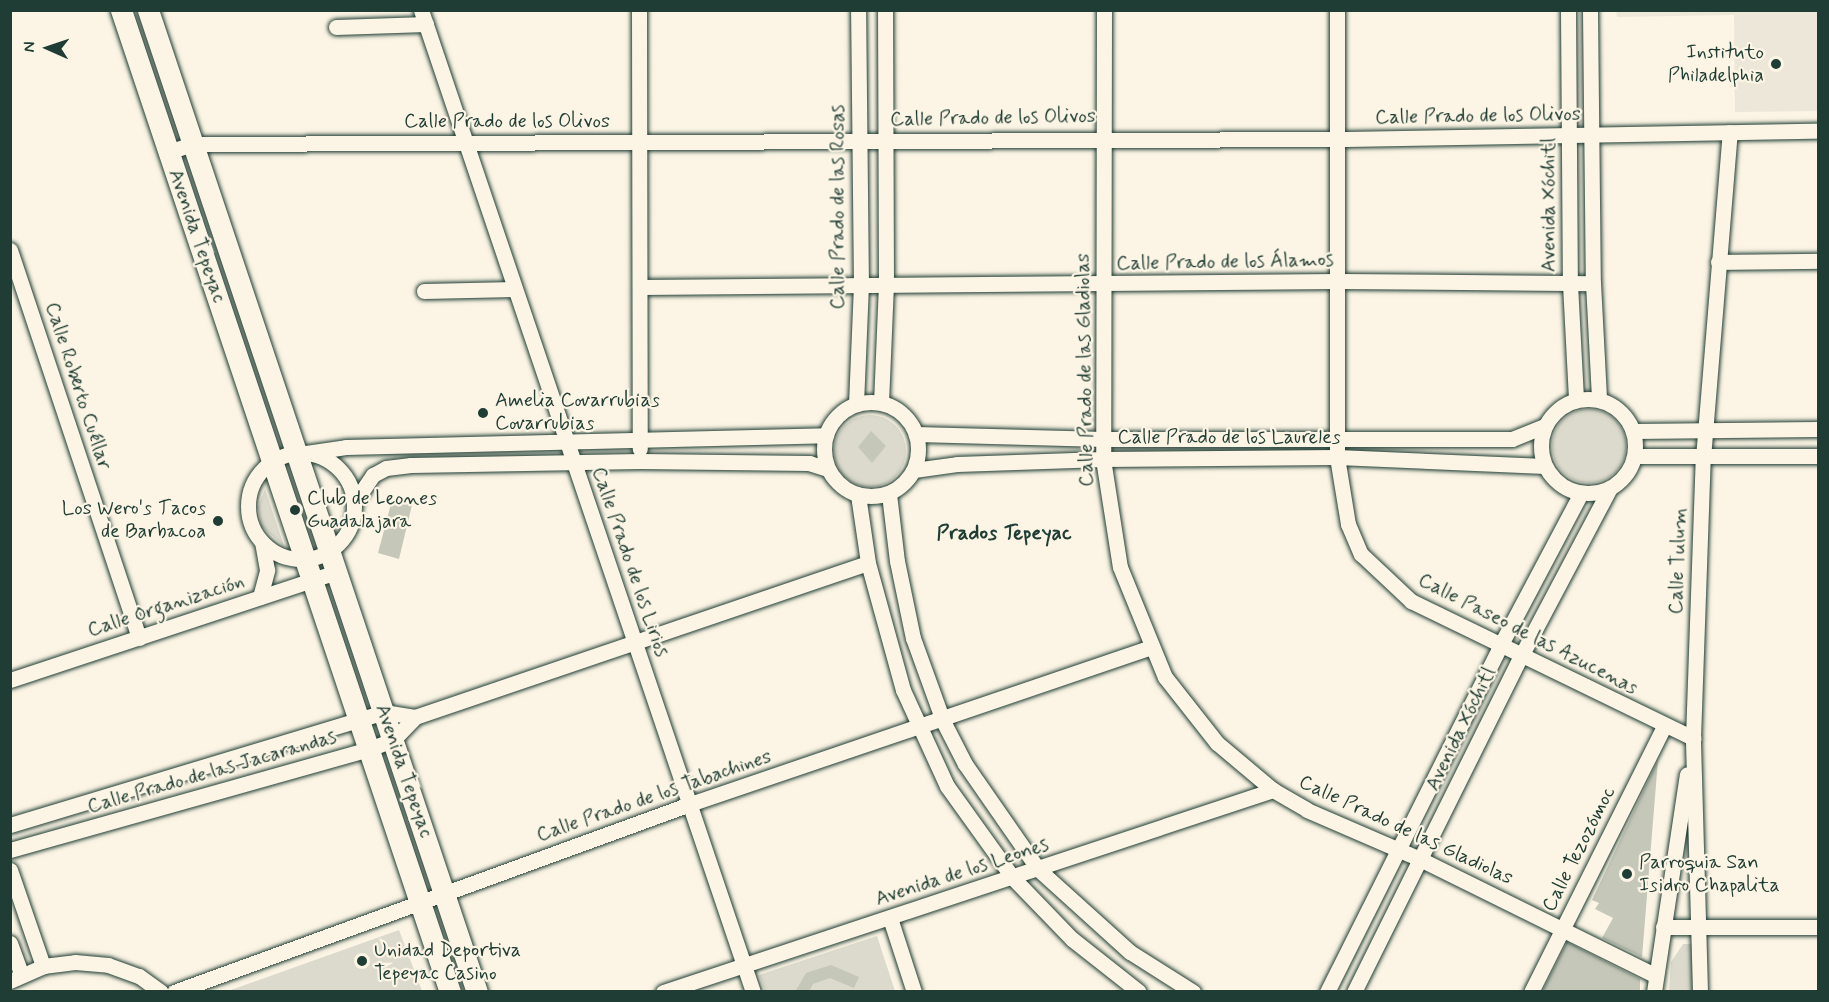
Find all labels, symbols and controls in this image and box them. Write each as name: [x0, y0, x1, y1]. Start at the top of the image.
north arrow: [18, 18, 78, 78]
place label: Instituto Philadelphia: [1668, 40, 1764, 87]
text: N: [19, 41, 40, 53]
marker: Instituto Philadelphia: [1769, 57, 1783, 71]
street label: Calle Prado de los Olivos: [1374, 102, 1582, 130]
street label: Calle Prado de los Olivos: [889, 104, 1097, 132]
street label: Calle Prado de las Rosas: [826, 105, 850, 309]
street label: Calle Prado de los Olivos: [403, 109, 611, 133]
street label: Avenida Xóchitl: [1537, 138, 1561, 272]
street label: Avenida Tepeyac: [163, 167, 231, 305]
street label: Calle Prado de los Álamos: [1116, 248, 1334, 276]
street label: Calle Prado de las Gladiolas: [1071, 254, 1099, 486]
street label: Calle Roberto Cuéllar: [39, 297, 117, 475]
place label: Amelia Covarrubias Covarrubias: [495, 389, 660, 436]
marker: Amelia Covarrubias Covarrubias: [476, 406, 490, 420]
street label: Calle Prado de los Laureles: [1117, 425, 1341, 449]
street label: Calle Prado de los Lirios: [586, 463, 674, 661]
place label: Club de Leones Guadalajara: [307, 486, 435, 533]
place label: Los Wero's Tacos de Barbacoa: [65, 497, 206, 544]
marker: Club de Leones Guadalajara: [288, 503, 302, 517]
street label: Calle Tulum: [1664, 511, 1692, 611]
marker: Los Wero's Tacos de Barbacoa: [211, 514, 225, 528]
district label: Prados Tepeyac: [937, 520, 1071, 546]
street label: Calle Paseo de las Azucenas: [1416, 569, 1640, 699]
street label: Calle Organización: [85, 570, 247, 642]
street label: Avenida Xóchitl: [1421, 663, 1501, 795]
street label: Avenida Tepeyac: [370, 702, 438, 840]
street label: Calle Prado de las Jacarandas: [85, 725, 339, 819]
street label: Calle Prado de los Tabachines: [533, 744, 775, 848]
street label: Calle Prado de las Gladiolas: [1296, 770, 1516, 890]
street label: Calle Tezozómoc: [1537, 782, 1621, 916]
street label: Avenida de los Leones: [871, 832, 1053, 912]
place label: Parroquia San Isidro Chapalita: [1639, 850, 1780, 897]
marker: Parroquia San Isidro Chapalita: [1620, 867, 1634, 881]
place label: Unidad Deportiva Tepeyac Casino: [374, 938, 521, 985]
marker: Unidad Deportiva Tepeyac Casino: [355, 954, 369, 968]

